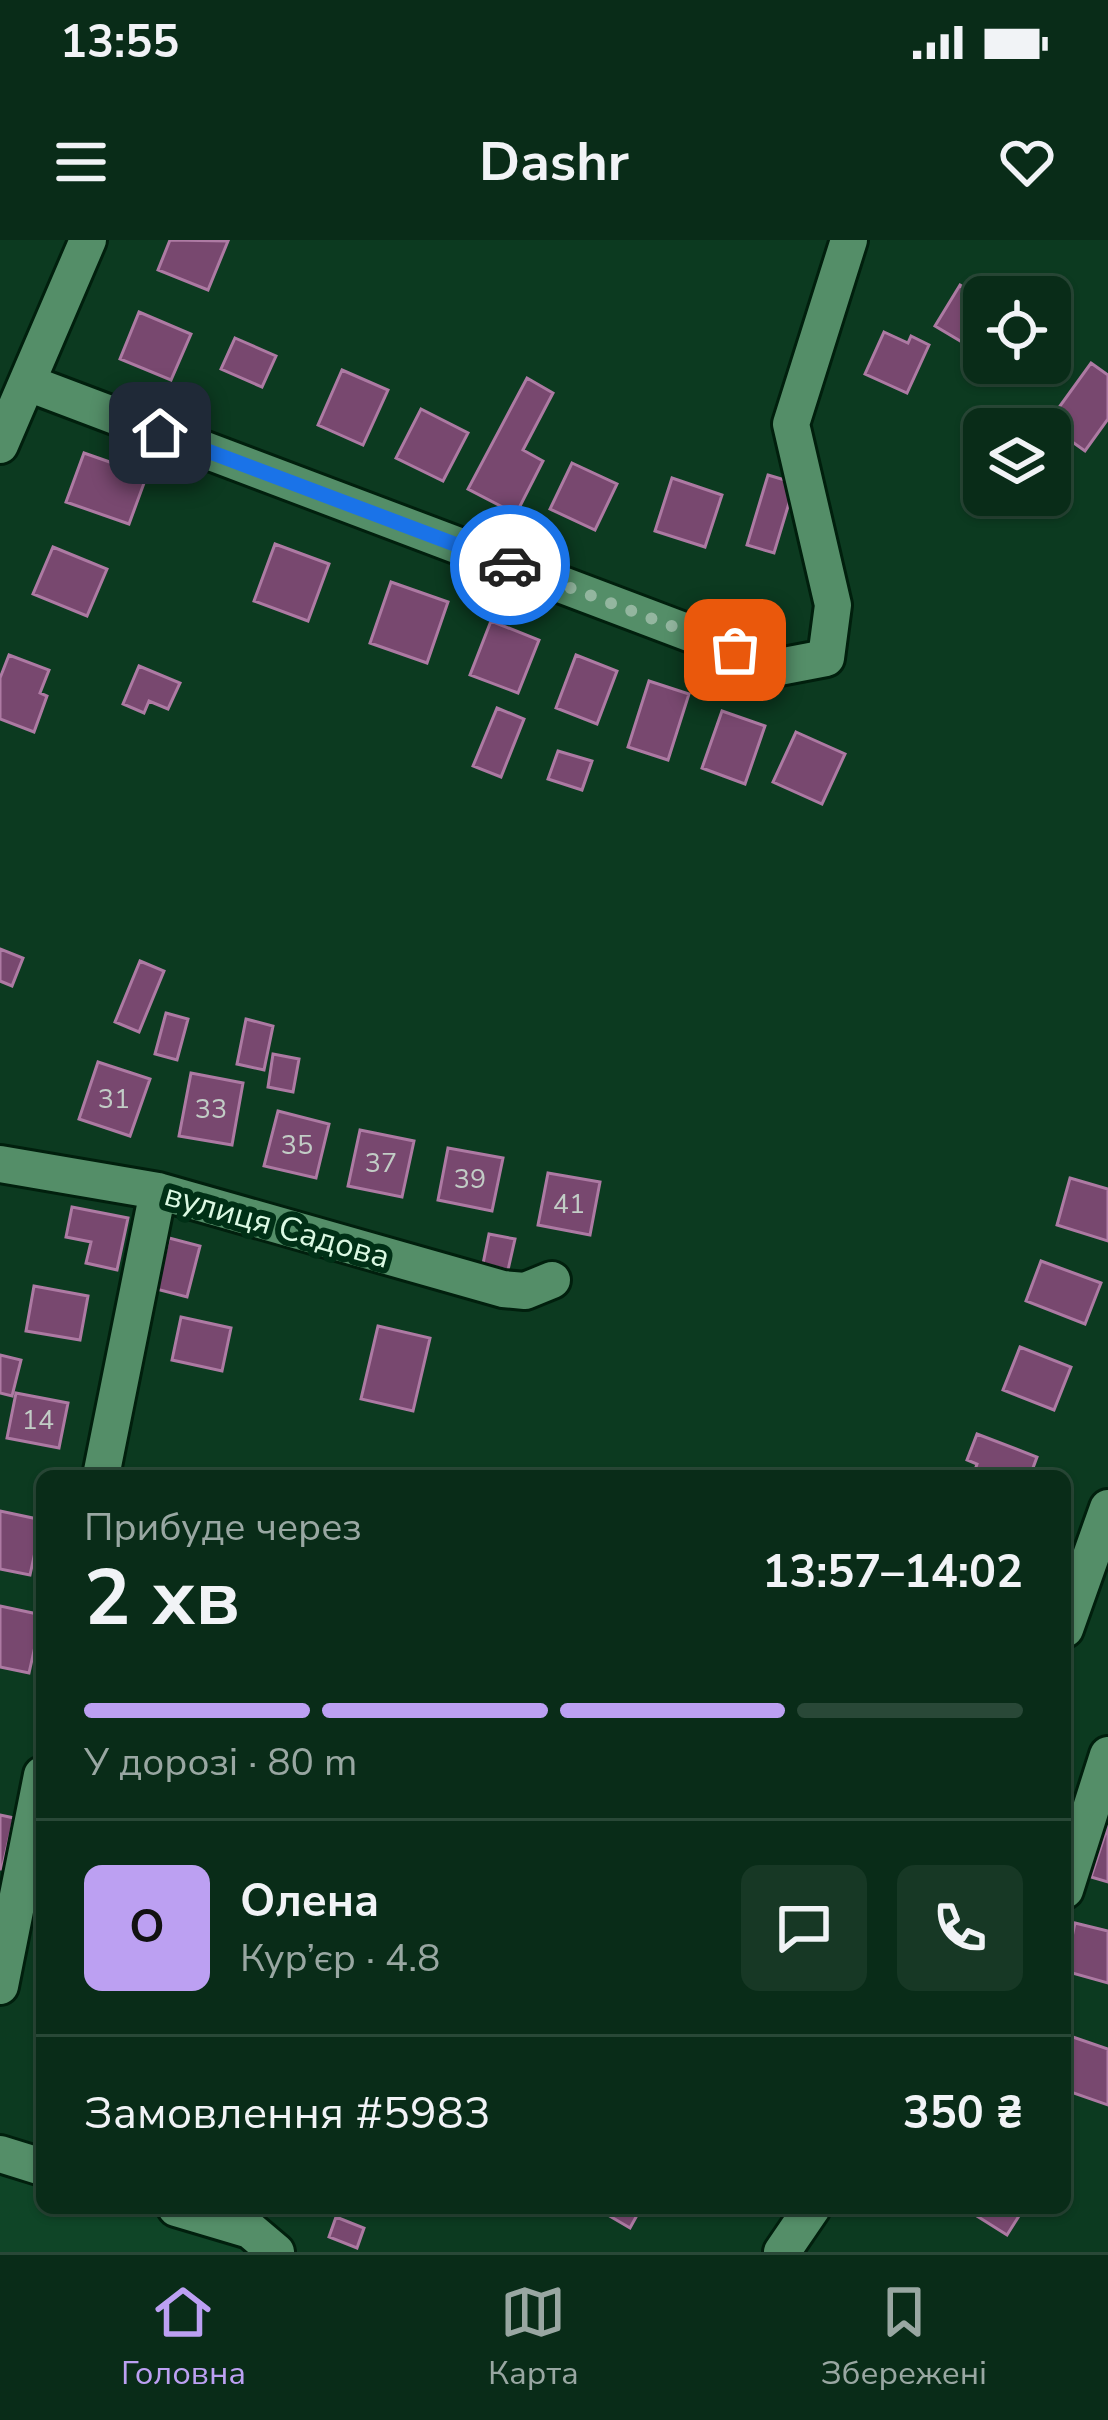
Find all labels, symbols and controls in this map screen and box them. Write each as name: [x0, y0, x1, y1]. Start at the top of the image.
text: 13:55: [60, 12, 179, 73]
text: Dashr: [479, 125, 629, 199]
icon: menu: [48, 129, 114, 195]
icon: heart: [994, 129, 1060, 195]
map controls: [963, 276, 1071, 516]
button: locate: [963, 276, 1071, 384]
pin: [109, 382, 211, 484]
icon: home: [127, 400, 193, 466]
button: layers: [963, 408, 1071, 516]
courier: [450, 505, 570, 625]
icon: car: [477, 532, 543, 598]
pin: [684, 599, 786, 701]
icon: bag: [702, 617, 768, 683]
house number: 31: [98, 1081, 130, 1118]
house number: 33: [195, 1091, 227, 1128]
house number: 35: [281, 1127, 313, 1164]
house number: 37: [365, 1145, 397, 1182]
house number: 39: [454, 1161, 486, 1198]
street label: вулиця Садова: [159, 1172, 395, 1280]
house number: 41: [553, 1186, 585, 1223]
house number: 14: [22, 1402, 54, 1439]
text: Прибуде через: [84, 1501, 362, 1554]
text: 13:57–14:02: [762, 1542, 1023, 1603]
text: 2 хв: [84, 1545, 240, 1652]
text: У дорозі · 80 m: [84, 1736, 357, 1789]
button: chat: [741, 1865, 867, 1991]
button: phone: [897, 1865, 1023, 1991]
text: Олена: [240, 1871, 379, 1932]
text: О: [129, 1897, 165, 1958]
text: Кур’єр · 4.8: [240, 1932, 441, 1985]
text: Замовлення #5983: [84, 2083, 491, 2144]
text: 350 ₴: [903, 2083, 1023, 2144]
tab: Головна: [121, 2279, 246, 2396]
tab: Карта: [488, 2279, 579, 2396]
tab: Збережені: [821, 2279, 987, 2396]

